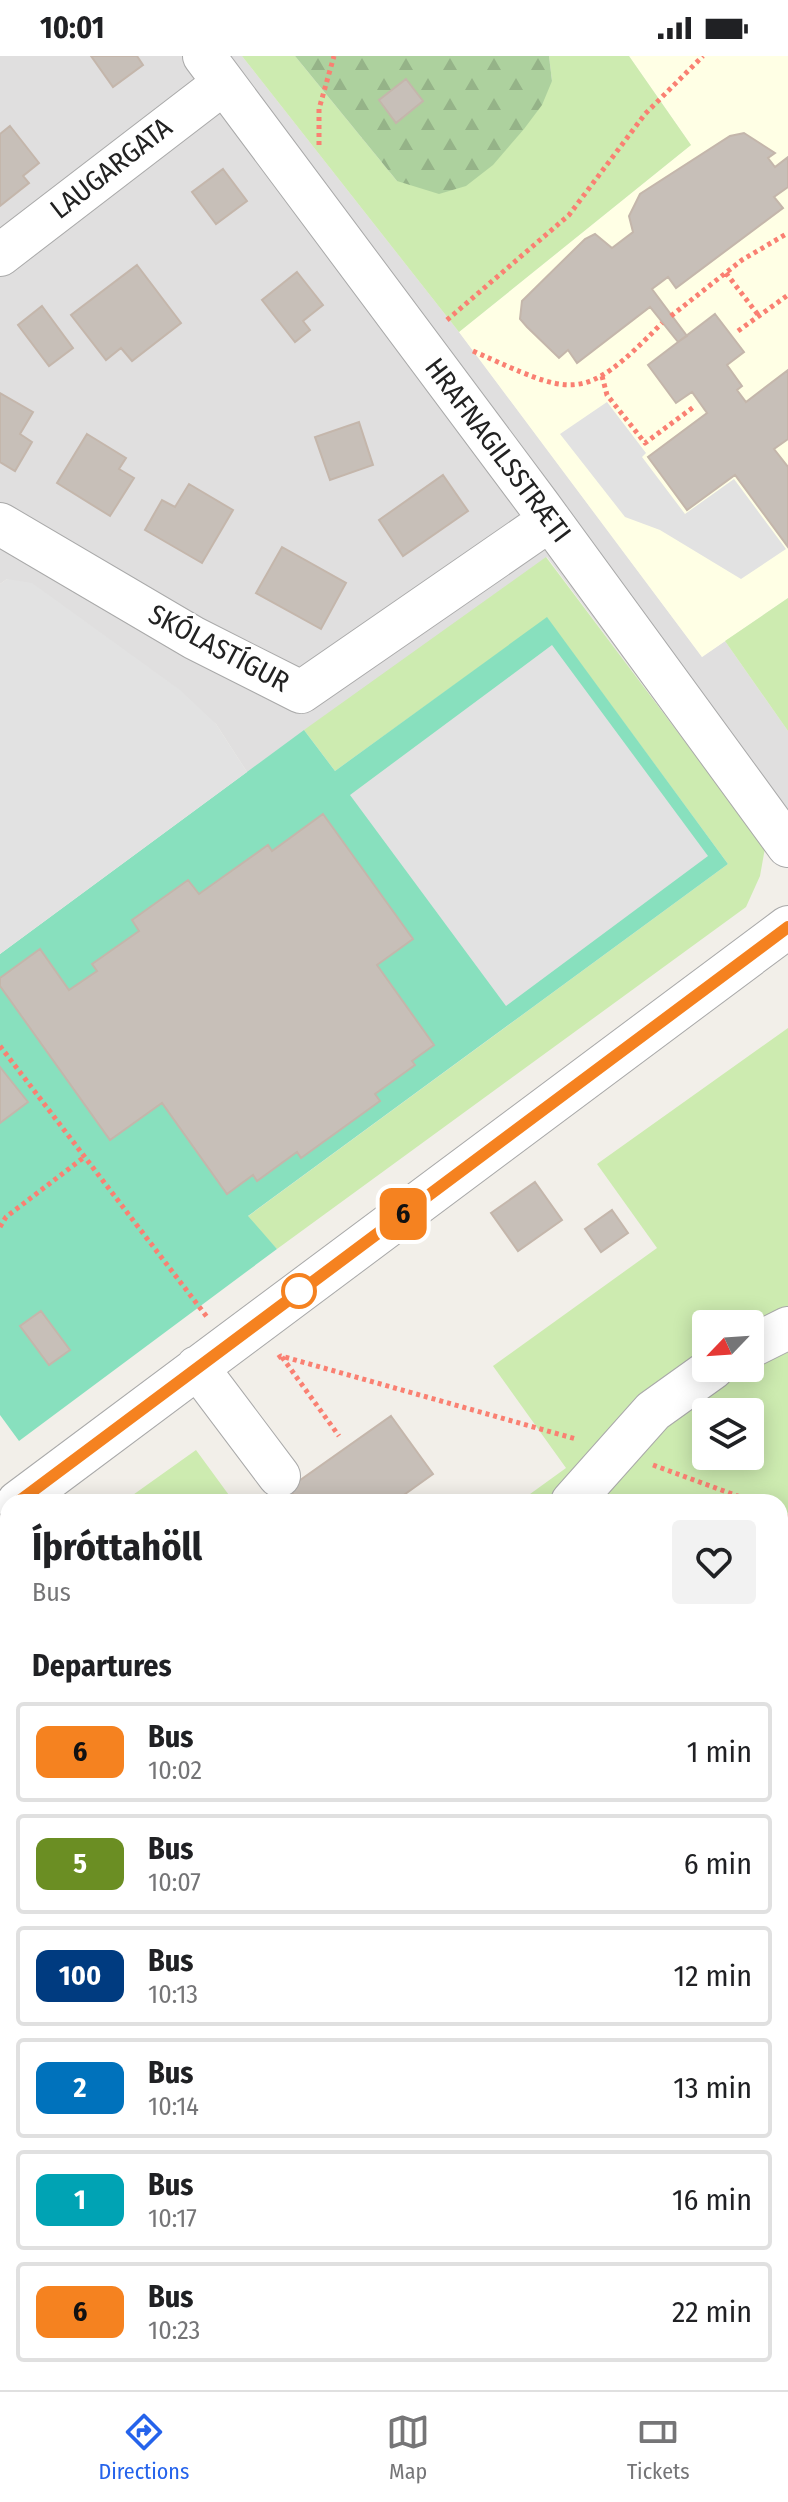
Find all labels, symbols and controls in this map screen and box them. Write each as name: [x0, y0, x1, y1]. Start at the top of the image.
text: 10:01: [40, 10, 104, 46]
street label: LAUGARGATA: [44, 110, 178, 226]
street label: HRAFNAGILSSTRÆTI: [418, 351, 578, 549]
street label: SKÓLASTÍGUR: [143, 597, 295, 699]
line badge: 6: [377, 1188, 429, 1240]
text: 6: [396, 1197, 410, 1230]
unlabelled marker: [282, 1274, 316, 1308]
north arrow: [692, 1310, 764, 1382]
map controls: [692, 1310, 764, 1470]
button: layers: [692, 1398, 764, 1470]
button: heart: [672, 1520, 756, 1604]
text: Íþróttahöll: [32, 1524, 202, 1570]
text: Bus: [32, 1577, 71, 1608]
text: Departures: [32, 1648, 172, 1684]
text: Bus: [148, 1719, 193, 1755]
text: 1 min: [687, 1734, 752, 1770]
text: 6: [73, 1735, 87, 1768]
text: 10:02: [148, 1755, 202, 1786]
text: Bus: [148, 1831, 193, 1867]
text: 6 min: [684, 1846, 752, 1882]
text: 5: [73, 1847, 87, 1880]
text: 10:07: [148, 1867, 201, 1898]
text: Bus: [148, 1943, 193, 1979]
text: 12 min: [674, 1958, 752, 1994]
text: 100: [59, 1959, 101, 1992]
text: 10:13: [148, 1979, 198, 2010]
text: Bus: [148, 2055, 193, 2091]
text: 13 min: [673, 2070, 752, 2106]
text: 2: [74, 2071, 86, 2104]
text: 10:14: [148, 2091, 199, 2122]
text: Bus: [148, 2167, 193, 2203]
text: 16 min: [672, 2182, 752, 2218]
text: 1: [74, 2183, 86, 2216]
text: 10:17: [148, 2203, 197, 2234]
text: Bus: [148, 2279, 193, 2315]
text: 22 min: [672, 2294, 752, 2330]
text: 6: [73, 2295, 87, 2328]
text: 10:23: [148, 2315, 200, 2346]
tab: Directions: [98, 2410, 189, 2485]
tab: Map: [386, 2410, 430, 2485]
tab: Tickets: [627, 2410, 690, 2485]

